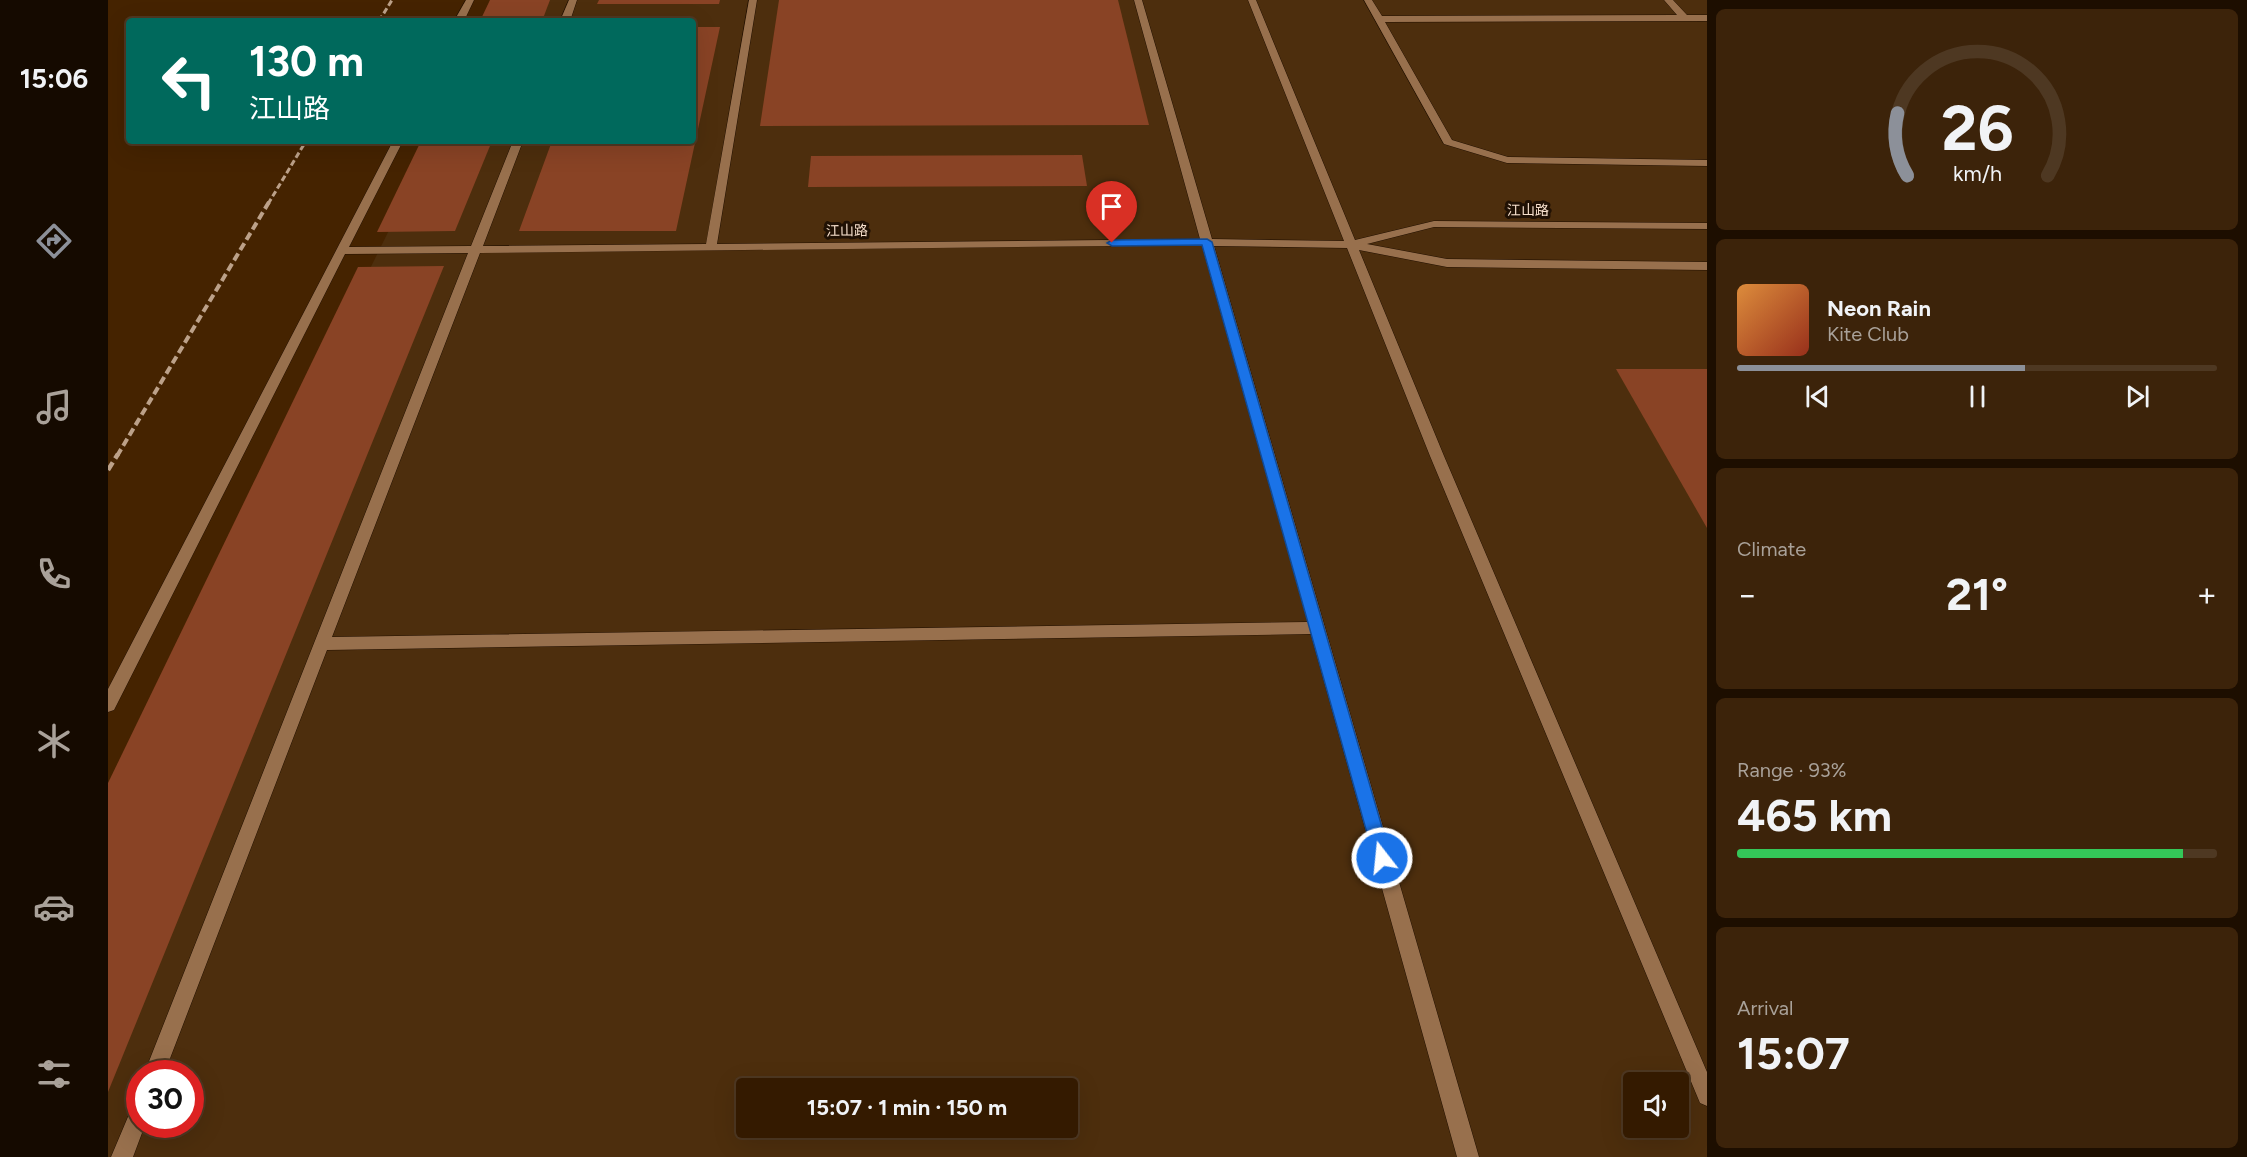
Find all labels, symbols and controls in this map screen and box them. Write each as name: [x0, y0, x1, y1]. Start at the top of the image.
text: 130 m: [249, 36, 364, 87]
icon: left: [150, 42, 228, 120]
text: 15:06: [20, 62, 88, 95]
text: 26: [1941, 91, 2013, 166]
text: 江山路: [249, 92, 330, 125]
text: km/h: [1953, 162, 2001, 187]
pin: [1086, 181, 1137, 243]
icon: arrive: [1095, 190, 1128, 223]
street label: 江山路: [1507, 202, 1549, 219]
icon: directions: [33, 220, 75, 262]
street label: 江山路: [826, 222, 868, 240]
text: Neon Rain: [1827, 295, 1931, 322]
text: Kite Club: [1827, 322, 1909, 346]
icon: previous: [1801, 380, 1834, 413]
icon: pause: [1961, 380, 1994, 413]
icon: next: [2121, 380, 2154, 413]
icon: music: [33, 386, 75, 428]
text: Climate: [1737, 537, 1806, 561]
icon: phone: [33, 553, 75, 595]
text: 21°: [1946, 567, 2008, 621]
text: −: [1737, 575, 1758, 614]
text: +: [2196, 575, 2217, 614]
icon: climate: [33, 720, 75, 762]
text: Range · 93%: [1737, 758, 1846, 782]
text: 465 km: [1737, 788, 1892, 842]
position arrow: [1350, 826, 1414, 890]
icon: car: [33, 886, 75, 928]
text: Arrival: [1737, 996, 1793, 1020]
text: 15:07: [1737, 1026, 1850, 1080]
icon: filters: [33, 1053, 75, 1095]
speed limit sign: 30: [126, 1060, 204, 1138]
map controls: [1623, 1072, 1689, 1138]
button: sound: [1623, 1072, 1689, 1138]
text: 15:07 · 1 min · 150 m: [807, 1094, 1007, 1121]

